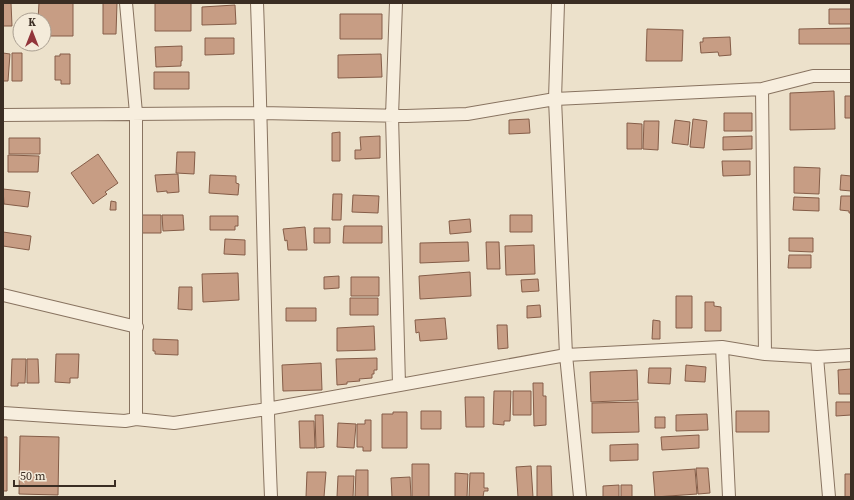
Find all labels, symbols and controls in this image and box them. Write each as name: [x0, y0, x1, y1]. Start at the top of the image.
north arrow: [12, 12, 52, 52]
text: K: [28, 15, 36, 30]
scale bar: [14, 462, 115, 488]
text: 50 m: [20, 468, 46, 484]

